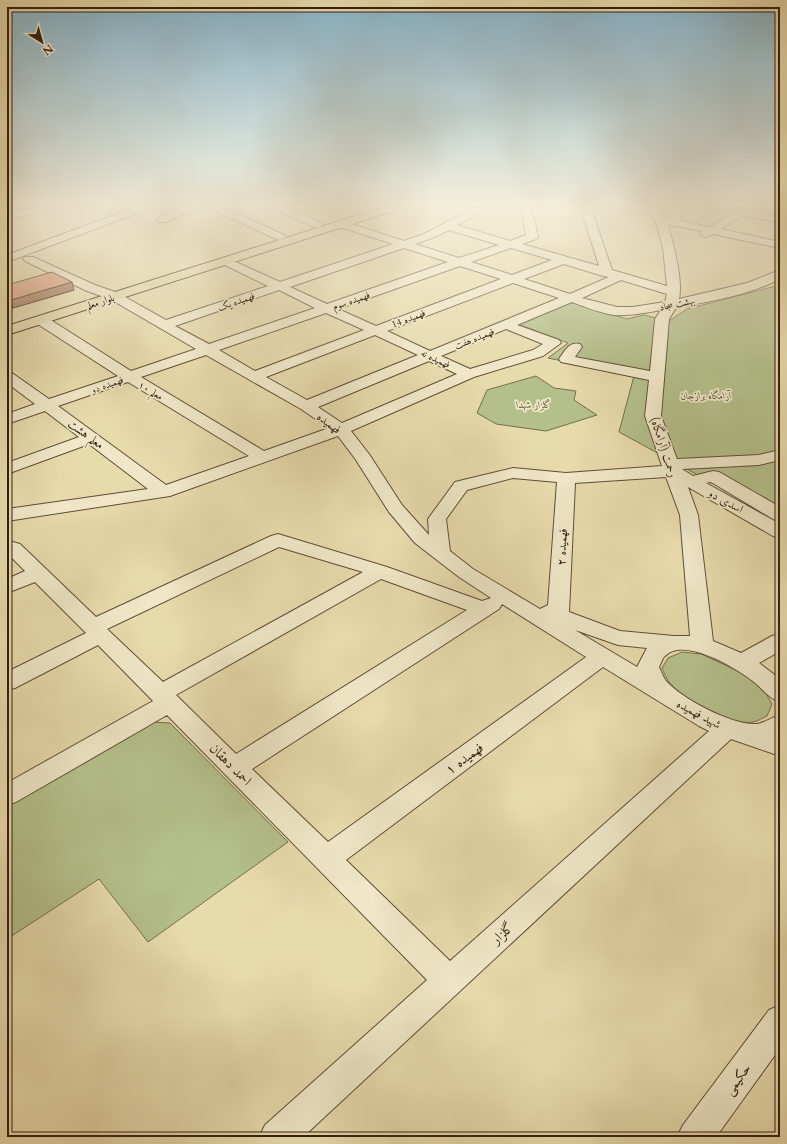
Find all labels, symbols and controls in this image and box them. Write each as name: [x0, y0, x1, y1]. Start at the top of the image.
north arrow: [22, 22, 62, 62]
text: N: [39, 41, 56, 59]
street label: فهمیده سوم: [331, 288, 373, 316]
street label: فهمیده یک: [216, 289, 257, 315]
street label: بلوار معلم: [84, 291, 117, 316]
street label: بهشت سجاد: [658, 293, 697, 315]
street label: فهمیده 14: [389, 306, 427, 332]
street label: فهمیده هفت: [452, 325, 497, 353]
street label: فهمیده نه: [419, 346, 452, 372]
street label: فهمیده دو: [88, 373, 125, 397]
street label: معلم ۱۰: [134, 378, 166, 406]
park label: آرامگاه برازجان: [681, 389, 731, 403]
park label: گلزار شهدا: [515, 398, 552, 412]
street label: فهمیده: [313, 409, 345, 437]
street label: رحمت (آرامگاه): [647, 415, 681, 479]
street label: معلم هشت: [62, 416, 107, 456]
street label: اسدی دو: [704, 484, 747, 517]
street label: فهمیده ۲: [553, 528, 571, 566]
street label: شهید فهمیده: [674, 696, 724, 732]
street label: فهمیده ۱: [441, 738, 487, 779]
street label: احمد دهقان: [205, 739, 256, 790]
street label: گلزار: [485, 918, 518, 950]
street label: حکیمی: [719, 1060, 755, 1099]

